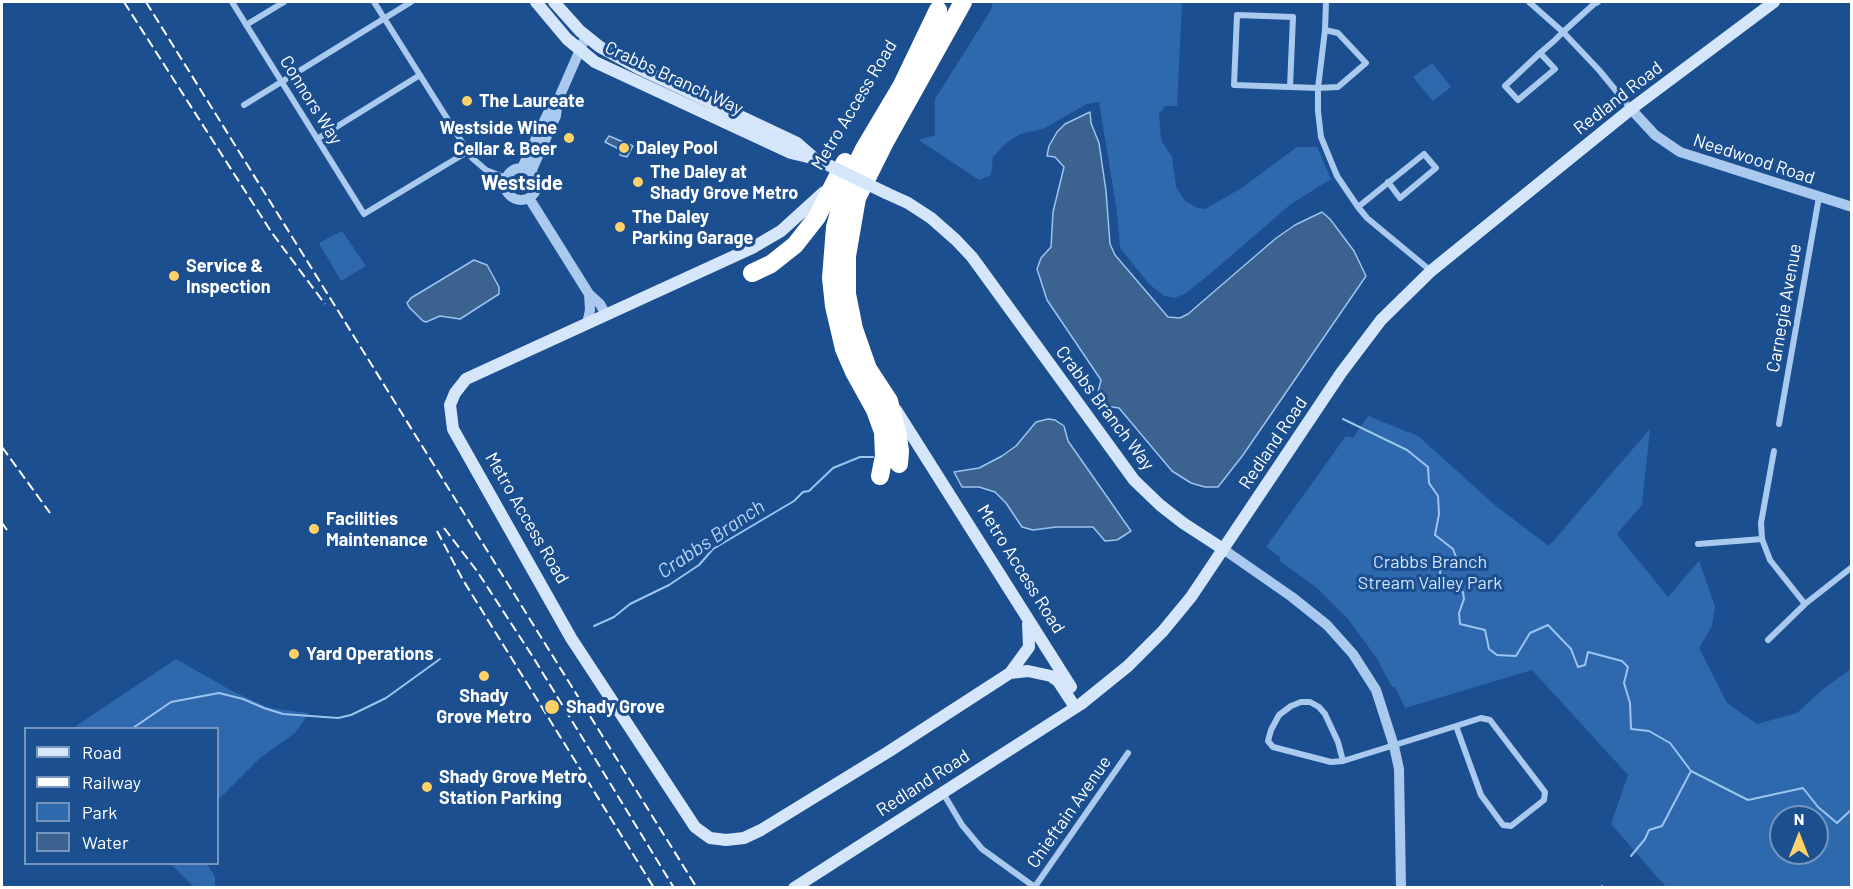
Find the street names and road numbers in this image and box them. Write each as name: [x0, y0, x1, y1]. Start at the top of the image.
street label: Crabbs Branch Way: [601, 36, 747, 120]
street label: Metro Access Road: [807, 36, 901, 174]
street label: Connors Way: [275, 51, 347, 149]
street label: Redland Road: [1569, 57, 1667, 139]
street label: Needwood Road: [1690, 129, 1818, 189]
street label: Carnegie Avenue: [1762, 242, 1806, 374]
street label: Crabbs Branch Way: [1051, 342, 1159, 474]
street label: Redland Road: [1234, 393, 1312, 493]
street label: Metro Access Road: [481, 449, 573, 587]
street label: Metro Access Road: [973, 501, 1069, 637]
street label: Redland Road: [872, 745, 974, 821]
street label: Chieftain Avenue: [1022, 752, 1116, 872]

